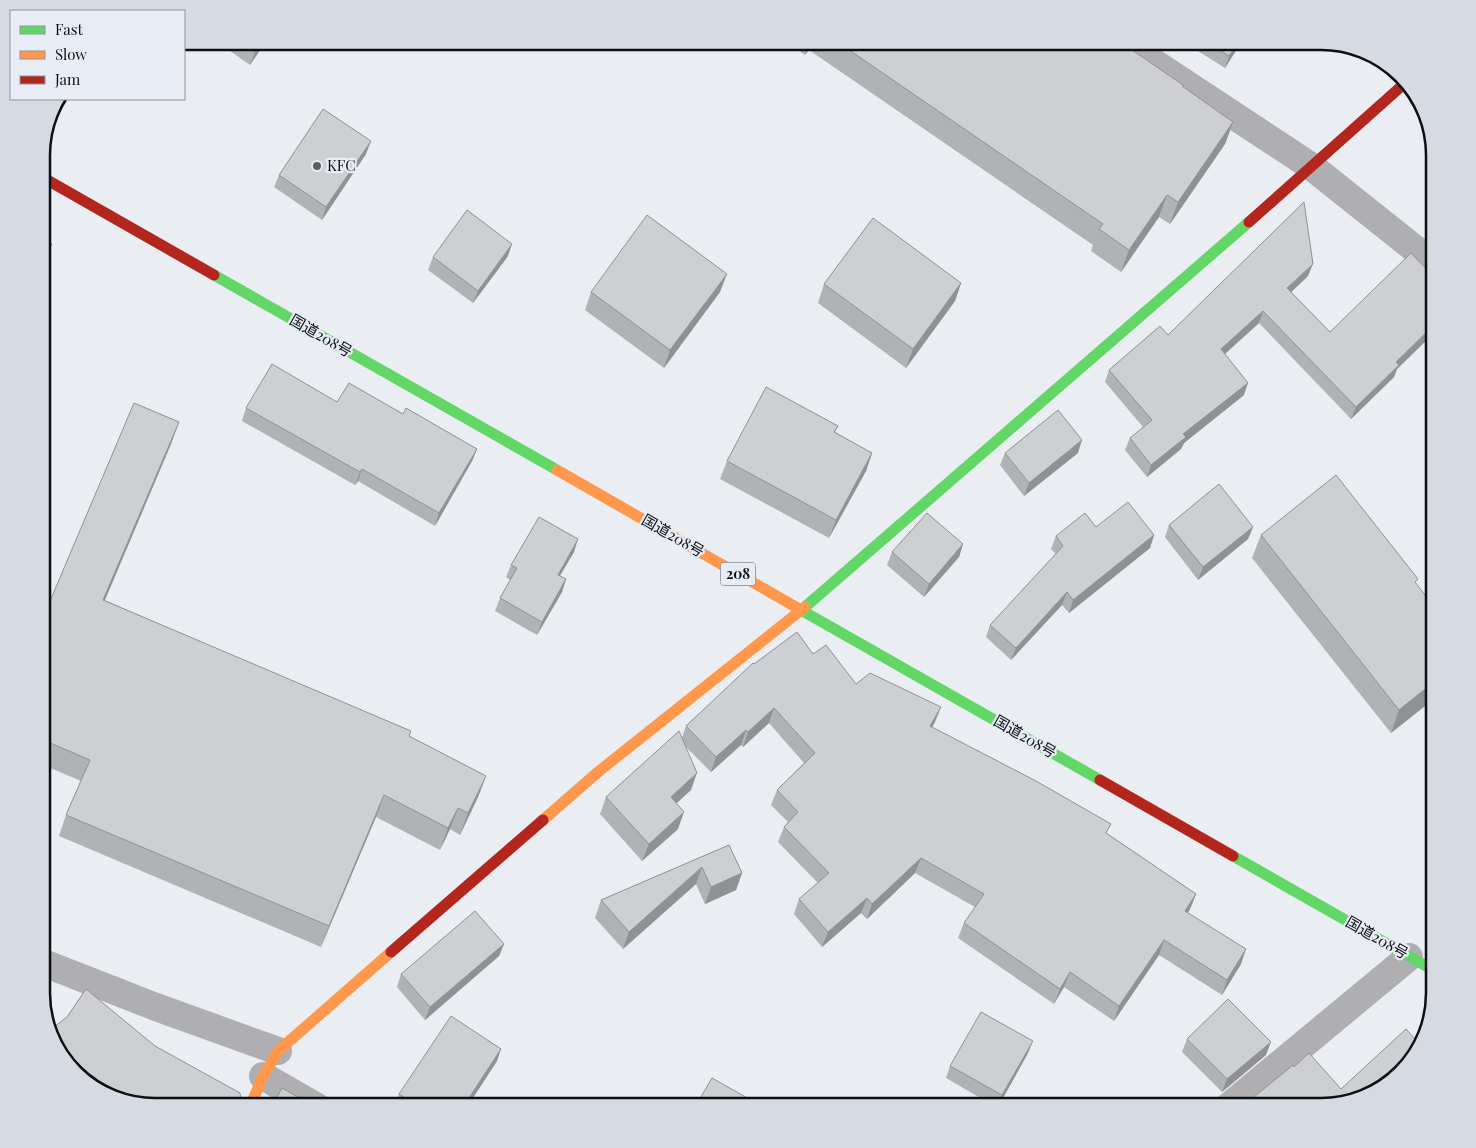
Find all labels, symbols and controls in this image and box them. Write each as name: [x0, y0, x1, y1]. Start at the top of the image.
legend: [10, 10, 185, 100]
text: Fast: [55, 19, 84, 39]
text: Slow: [55, 44, 87, 64]
text: Jam: [54, 69, 81, 89]
place label: KFC: [327, 155, 356, 175]
marker: KFC: [311, 160, 323, 172]
street label: 国道208号: [287, 309, 356, 361]
street label: 国道208号: [639, 509, 708, 561]
road number: 208: [720, 562, 756, 586]
street label: 国道208号: [991, 710, 1060, 762]
street label: 国道208号: [1343, 911, 1412, 963]

